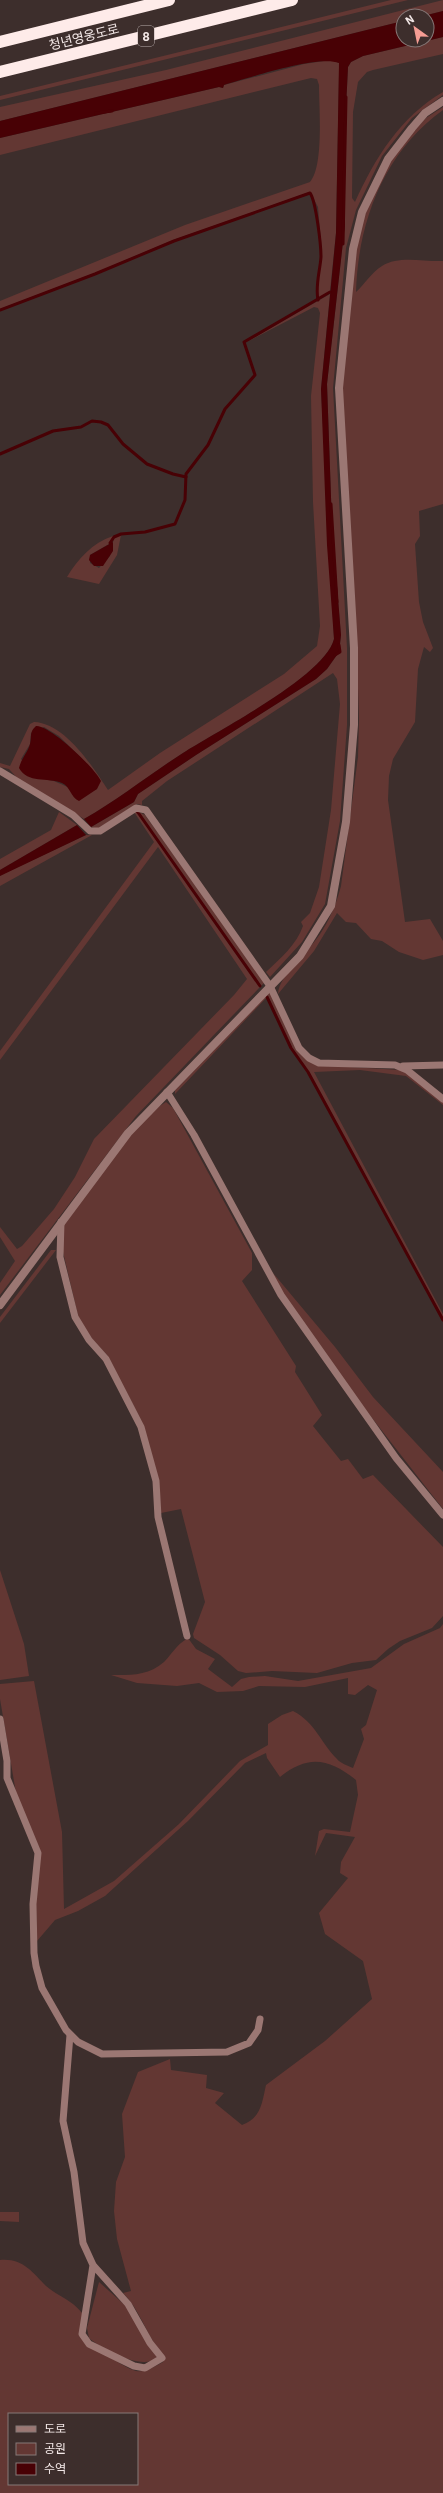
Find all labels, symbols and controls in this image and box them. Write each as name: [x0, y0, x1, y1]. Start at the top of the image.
north arrow: [395, 8, 435, 48]
text: N: [402, 12, 417, 28]
street label: 청년영웅도로: [47, 20, 121, 54]
road number: 8: [138, 26, 154, 46]
legend: [8, 2413, 138, 2485]
text: 도로: [44, 2421, 66, 2436]
text: 공원: [44, 2441, 66, 2456]
text: 수역: [44, 2461, 66, 2476]

